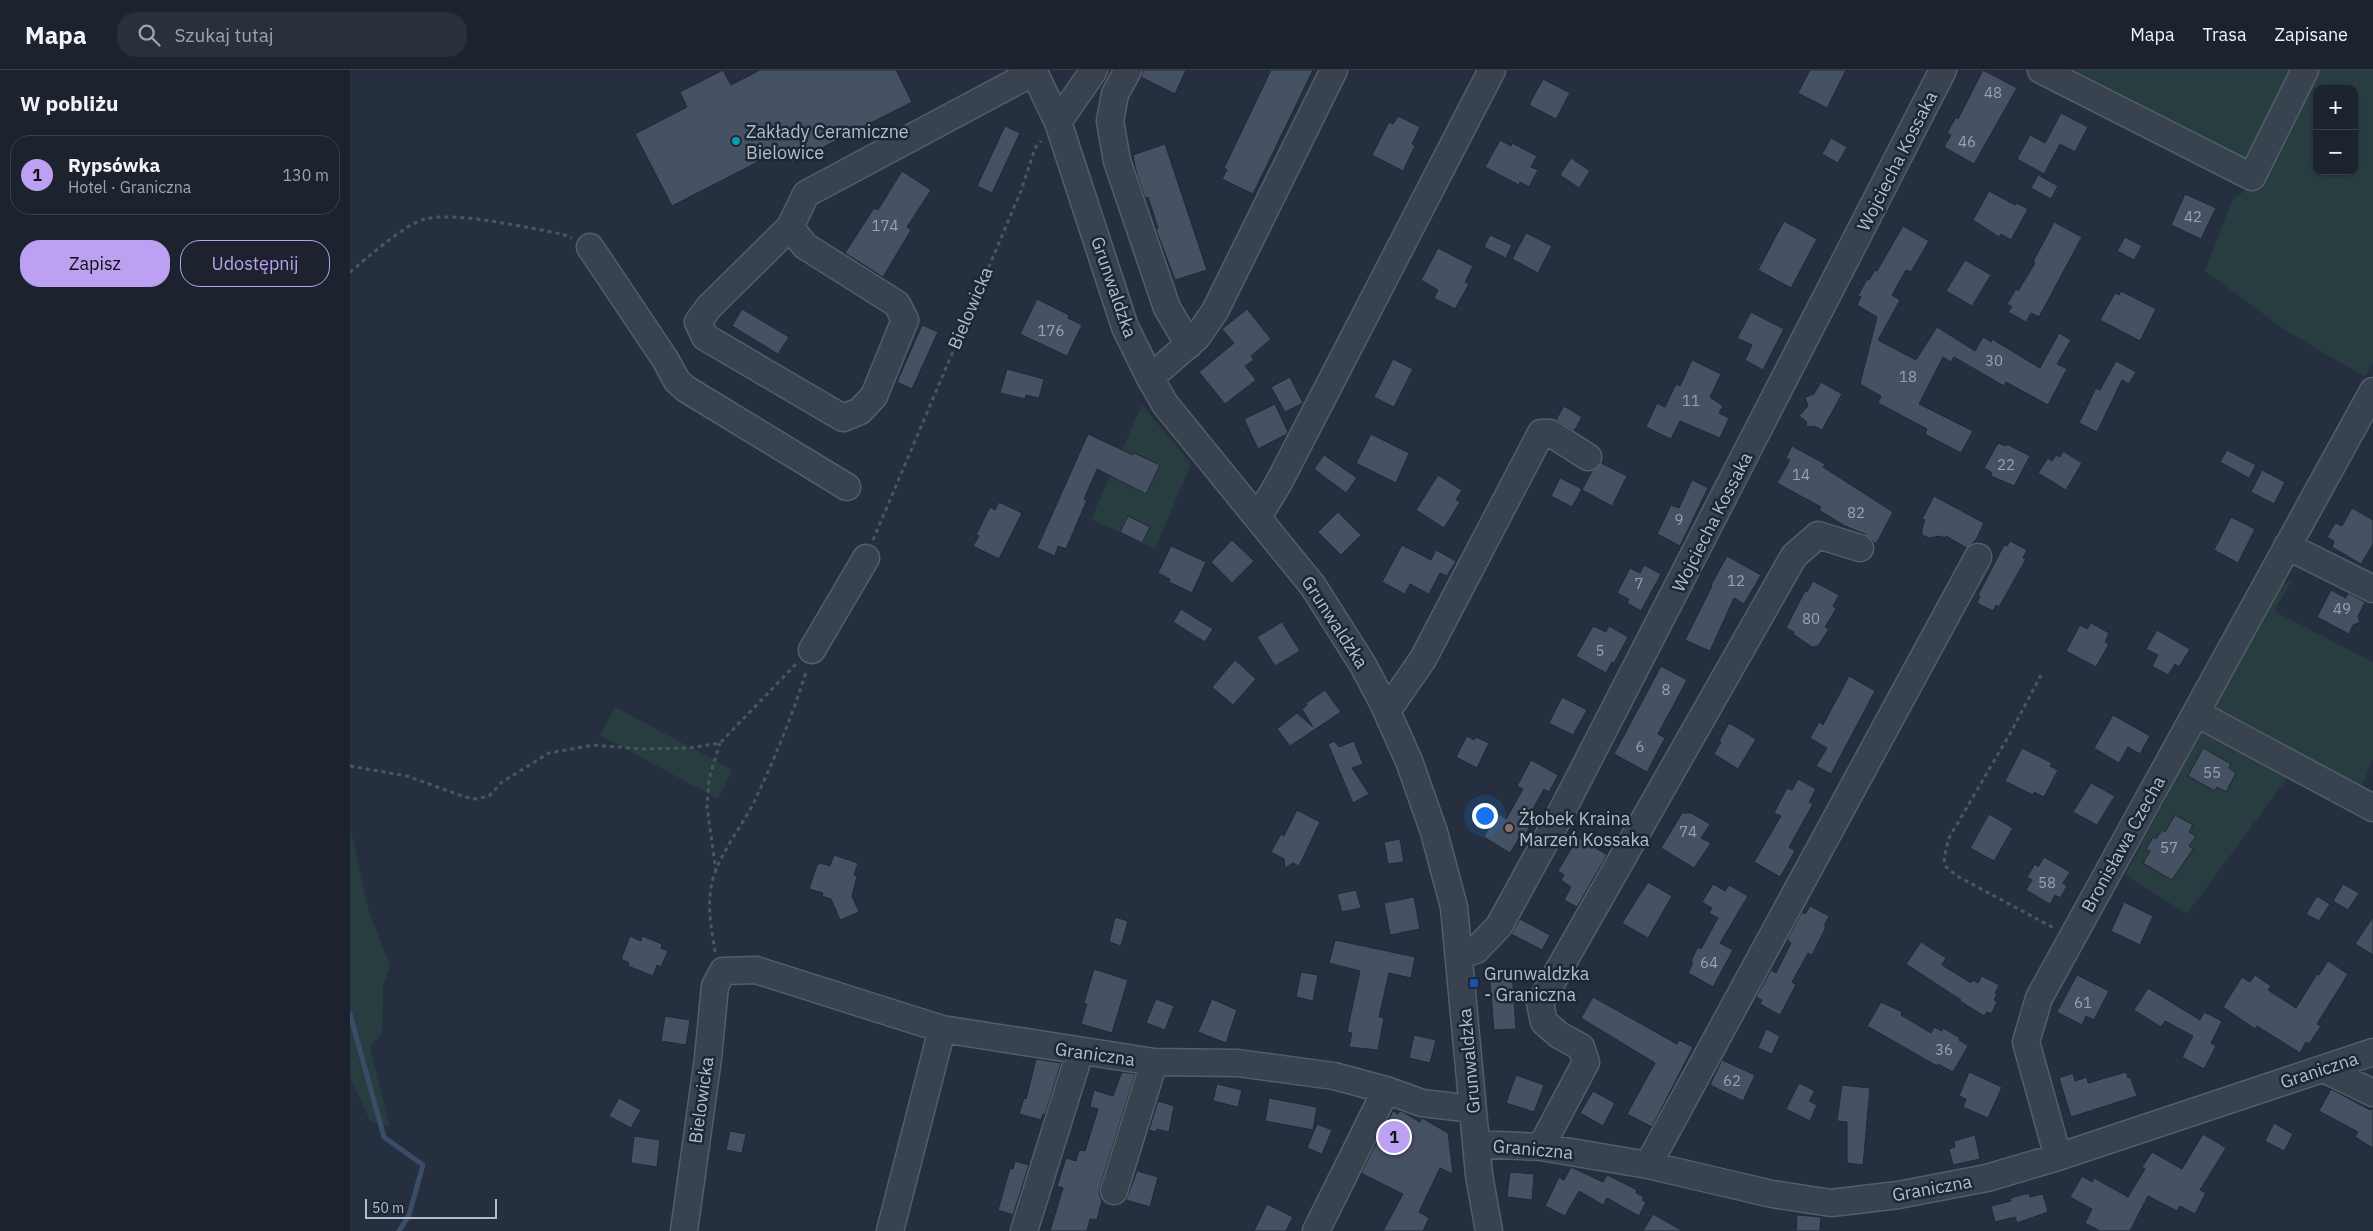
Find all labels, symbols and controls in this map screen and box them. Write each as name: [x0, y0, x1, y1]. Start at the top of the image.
search box: [117, 12, 467, 57]
text: Mapa: [25, 19, 87, 51]
icon: search: [135, 21, 163, 49]
text: Szukaj tutaj: [175, 23, 274, 47]
text: Mapa: [2130, 23, 2175, 46]
text: Trasa: [2203, 23, 2247, 46]
text: Zapisane: [2275, 23, 2348, 46]
house number: 48: [1984, 83, 2002, 102]
map controls: [2313, 85, 2358, 175]
button: +: [2313, 85, 2358, 130]
street label: Wojciecha Kossaka: [1852, 87, 1942, 235]
text: W pobliżu: [20, 89, 119, 117]
place label: Zakłady Ceramiczne Bielowice: [746, 120, 909, 164]
button: −: [2313, 130, 2358, 175]
house number: 46: [1958, 132, 1976, 151]
marker: Zakłady Ceramiczne Bielowice: [730, 135, 742, 147]
text: Rypsówka: [68, 153, 160, 177]
text: 1: [32, 165, 42, 185]
text: 130 m: [282, 165, 329, 185]
text: Hotel · Graniczna: [68, 177, 191, 197]
house number: 42: [2184, 207, 2202, 226]
house number: 174: [871, 216, 899, 235]
street label: Grunwaldzka: [1086, 233, 1142, 341]
button: Zapisz: [20, 240, 170, 287]
button: Udostępnij: [180, 240, 330, 287]
street label: Bielowicka: [942, 263, 998, 353]
house number: 176: [1037, 321, 1065, 340]
house number: 30: [1985, 351, 2003, 370]
house number: 18: [1899, 367, 1917, 386]
house number: 11: [1682, 391, 1700, 410]
street label: Wojciecha Kossaka: [1667, 448, 1757, 596]
house number: 22: [1997, 455, 2015, 474]
house number: 14: [1792, 465, 1810, 484]
house number: 82: [1847, 503, 1865, 522]
house number: 9: [1674, 510, 1684, 529]
house number: 12: [1727, 571, 1745, 590]
street label: Grunwaldzka: [1297, 572, 1374, 673]
house number: 7: [1634, 574, 1644, 593]
house number: 49: [2333, 599, 2351, 618]
house number: 80: [1802, 609, 1820, 628]
house number: 5: [1595, 641, 1605, 660]
house number: 8: [1661, 680, 1671, 699]
house number: 6: [1635, 737, 1645, 756]
house number: 55: [2203, 763, 2221, 782]
street label: Bronisława Czecha: [2076, 772, 2170, 916]
your location: [1472, 803, 1498, 829]
place label: Żłobek Kraina Marzeń Kossaka: [1519, 807, 1650, 851]
marker: Żłobek Kraina Marzeń Kossaka: [1503, 822, 1515, 834]
house number: 74: [1679, 822, 1697, 841]
house number: 57: [2160, 838, 2178, 857]
house number: 58: [2038, 873, 2056, 892]
house number: 64: [1700, 953, 1718, 972]
place label: Grunwaldzka - Graniczna: [1484, 962, 1590, 1006]
marker: Grunwaldzka - Graniczna: [1468, 977, 1480, 989]
house number: 61: [2074, 993, 2092, 1012]
street label: Grunwaldzka: [1453, 1007, 1485, 1115]
street label: Graniczna: [1053, 1037, 1137, 1071]
house number: 36: [1935, 1040, 1953, 1059]
street label: Graniczna: [2277, 1046, 2361, 1093]
street label: Bielowicka: [684, 1055, 719, 1145]
house number: 62: [1723, 1071, 1741, 1090]
pin: 1: [1378, 1118, 1410, 1156]
street label: Graniczna: [1492, 1134, 1575, 1164]
street label: Graniczna: [1890, 1170, 1974, 1206]
scale bar: [365, 1196, 498, 1219]
text: 50 m: [372, 1199, 404, 1217]

